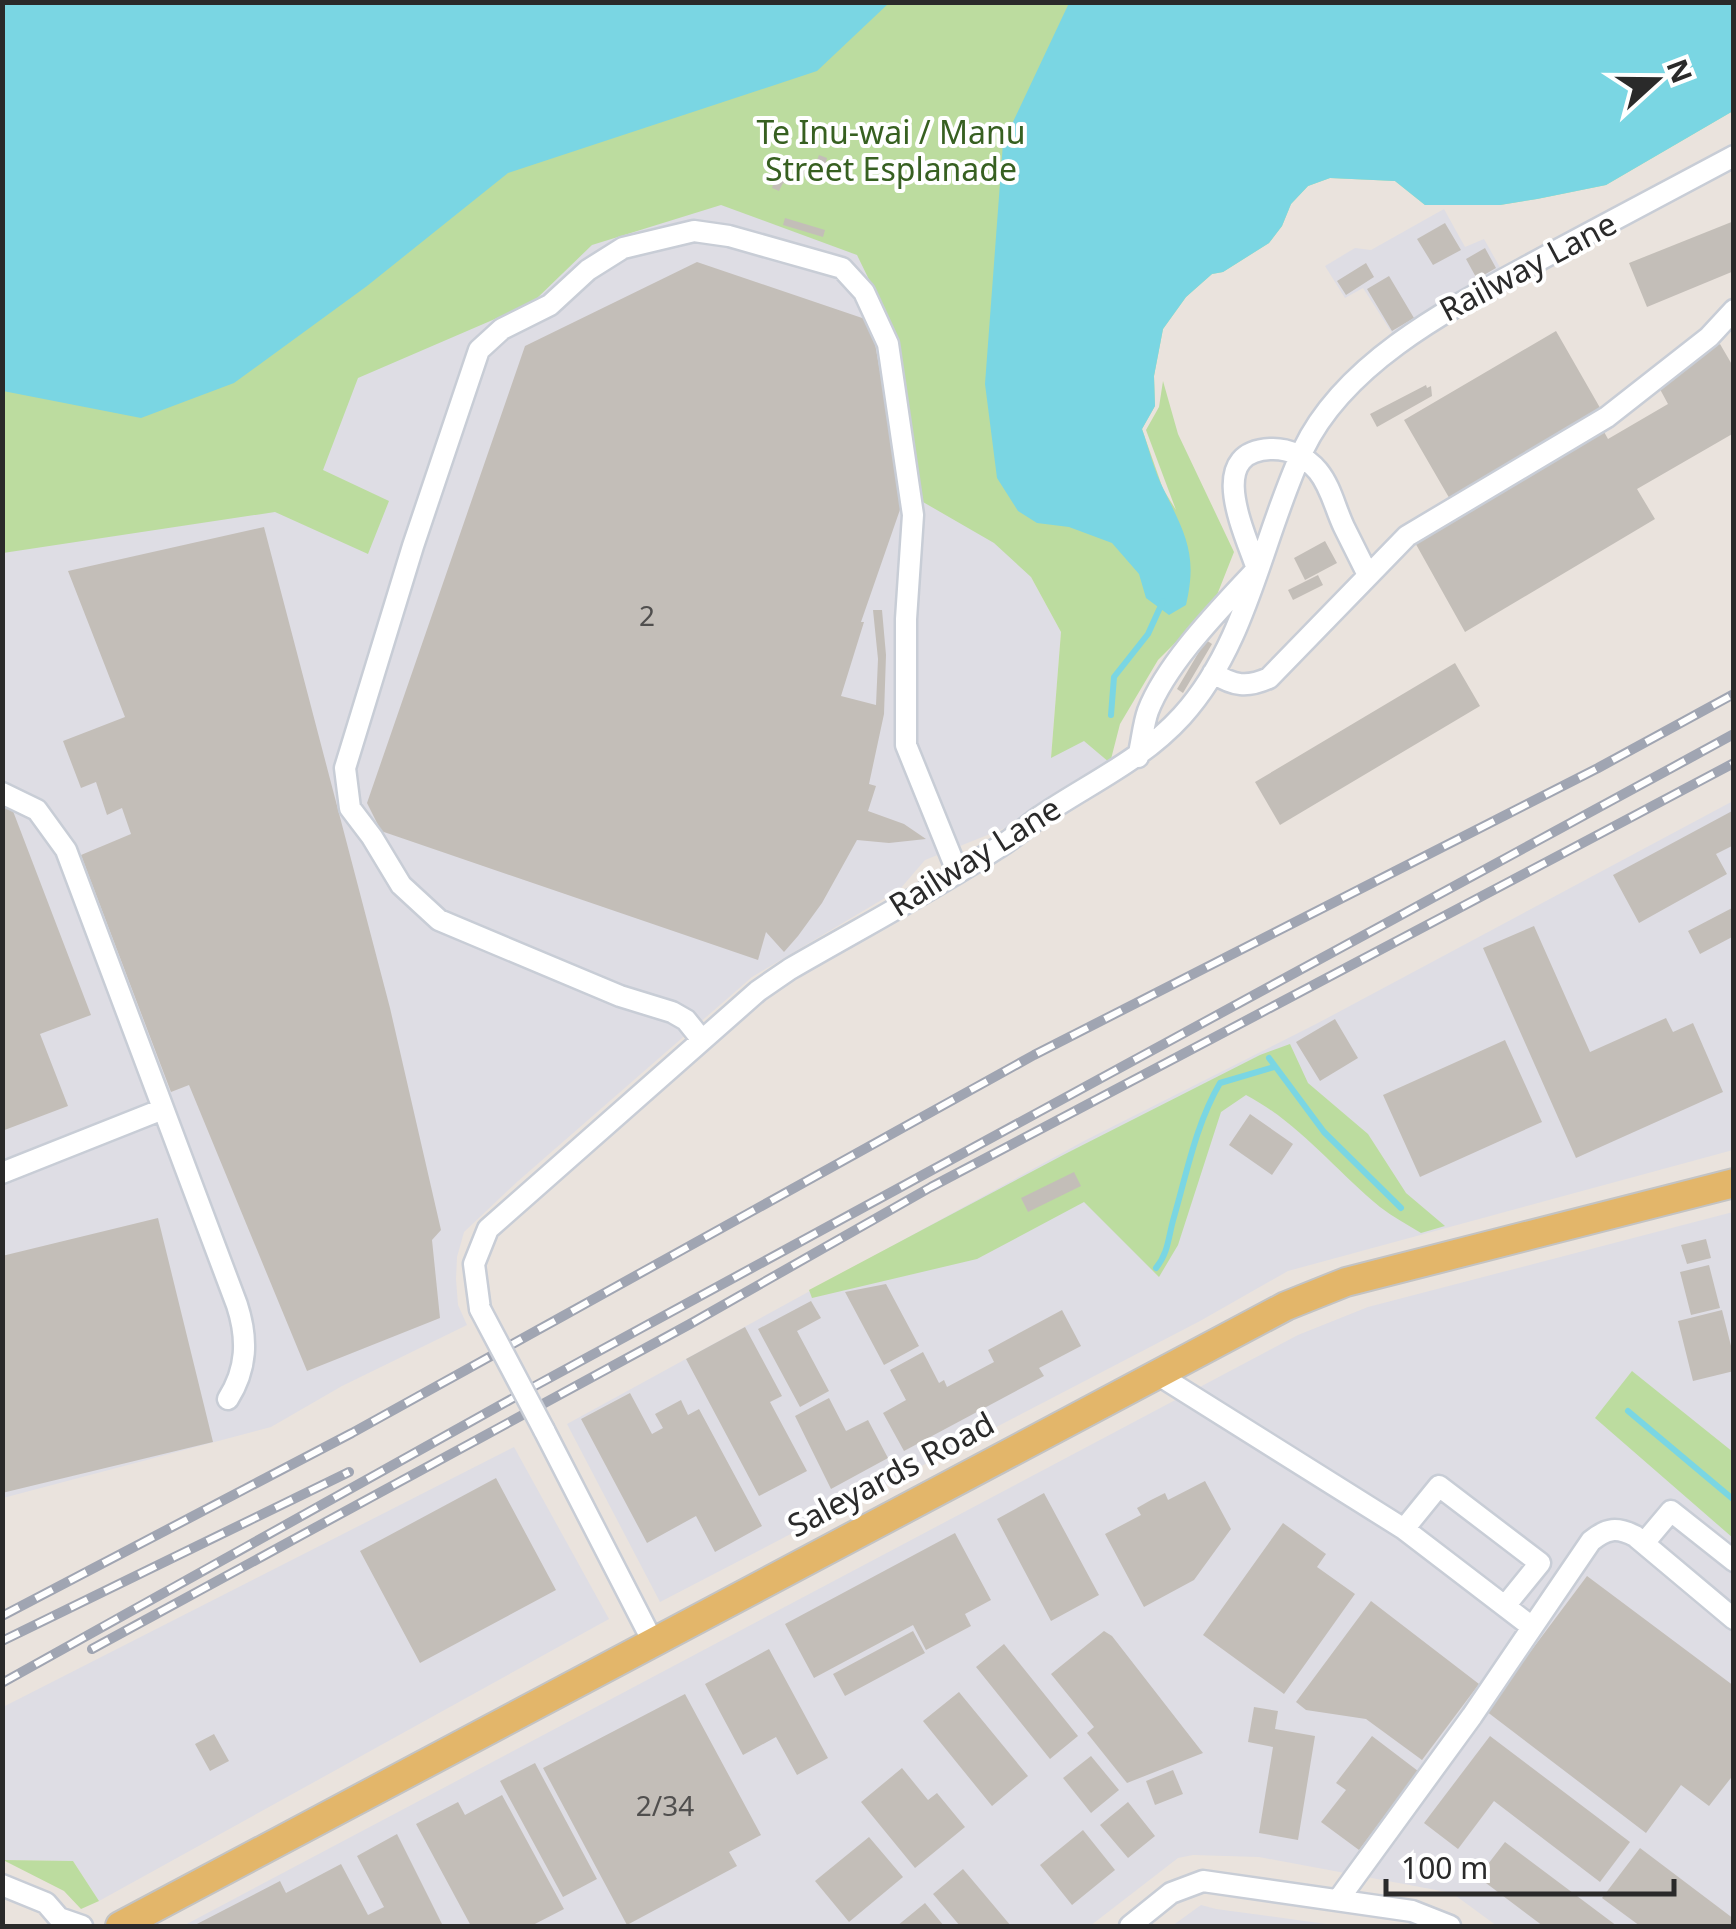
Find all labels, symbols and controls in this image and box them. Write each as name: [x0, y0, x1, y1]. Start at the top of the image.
north arrow: [1606, 30, 1706, 130]
text: N: [1658, 53, 1702, 88]
park label: Te Inu-wai / Manu Street Esplanade: [756, 110, 1026, 190]
street label: Railway Lane: [1431, 201, 1623, 330]
house number: 2: [639, 596, 655, 634]
street label: Railway Lane: [880, 786, 1068, 926]
street label: Saleyards Road: [779, 1401, 1001, 1546]
house number: 2/34: [636, 1786, 694, 1824]
scale bar: [1386, 1834, 1674, 1896]
text: 100 m: [1401, 1847, 1488, 1888]

